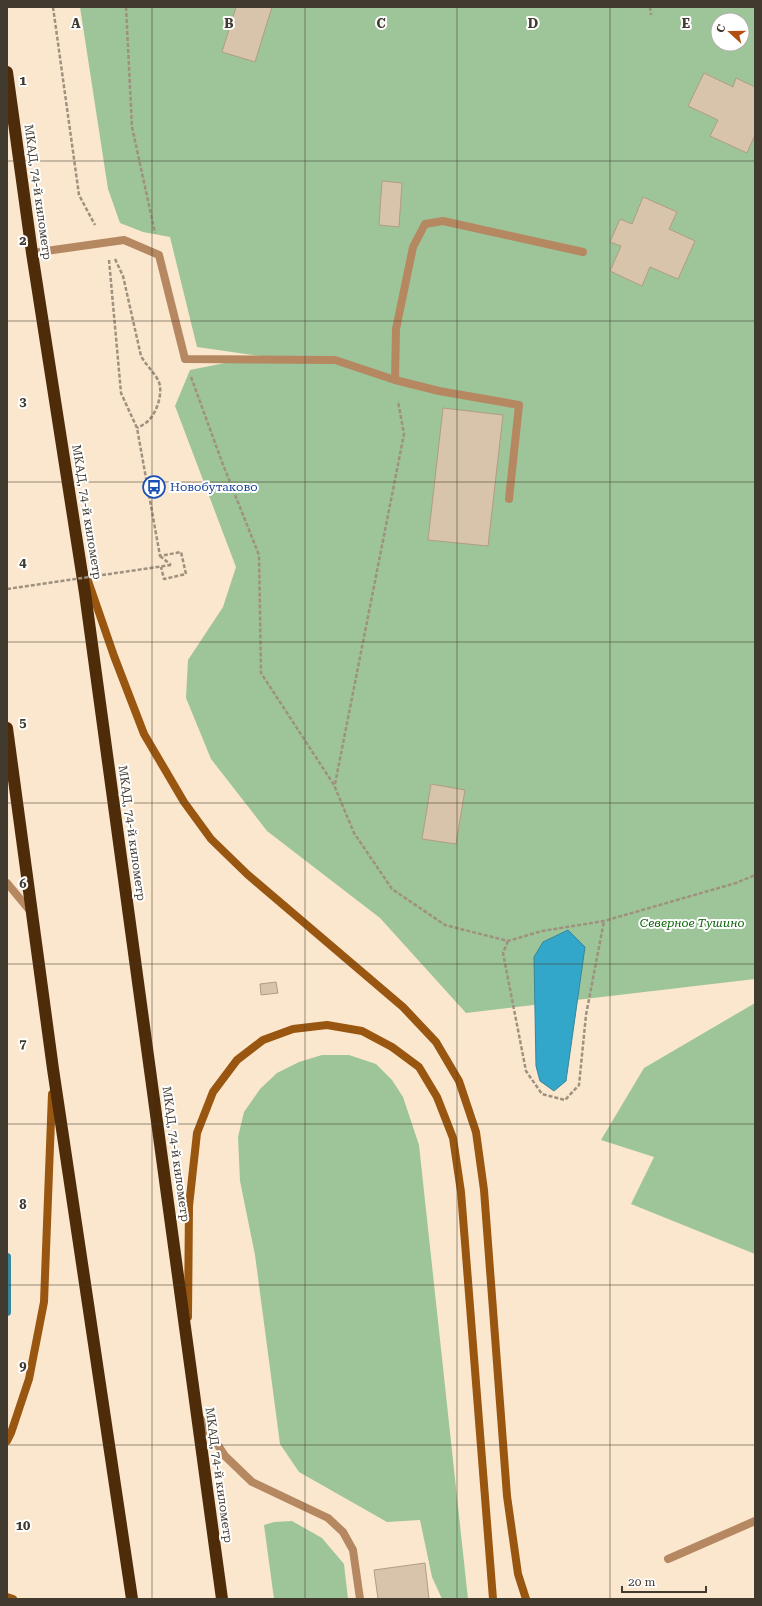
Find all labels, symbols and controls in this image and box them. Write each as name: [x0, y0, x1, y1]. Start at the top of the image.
north arrow: [710, 12, 750, 52]
text: A: [71, 16, 81, 31]
text: B: [224, 16, 234, 31]
text: C: [376, 16, 386, 31]
text: D: [528, 16, 538, 31]
text: E: [682, 16, 690, 31]
text: С: [714, 22, 729, 35]
text: 1: [19, 73, 27, 88]
street label: МКАД, 74-й километр: [22, 123, 54, 261]
text: 2: [19, 233, 27, 248]
text: 3: [19, 394, 27, 409]
street label: МКАД, 74-й километр: [69, 443, 105, 581]
bus stop icon: Новобутаково: [141, 474, 167, 500]
place label: Новобутаково: [170, 480, 258, 494]
text: 4: [19, 555, 27, 570]
text: 5: [19, 715, 27, 730]
street label: МКАД, 74-й километр: [116, 764, 148, 902]
text: 6: [19, 876, 27, 891]
park label: Северное Тушино: [640, 916, 744, 930]
text: 7: [19, 1036, 27, 1051]
street label: МКАД, 74-й километр: [160, 1085, 192, 1223]
text: 8: [19, 1197, 27, 1212]
text: 9: [19, 1358, 27, 1373]
street label: МКАД, 74-й километр: [203, 1406, 235, 1544]
text: 10: [16, 1518, 30, 1533]
scale bar: [622, 1568, 706, 1594]
text: 20 m: [628, 1575, 655, 1589]

